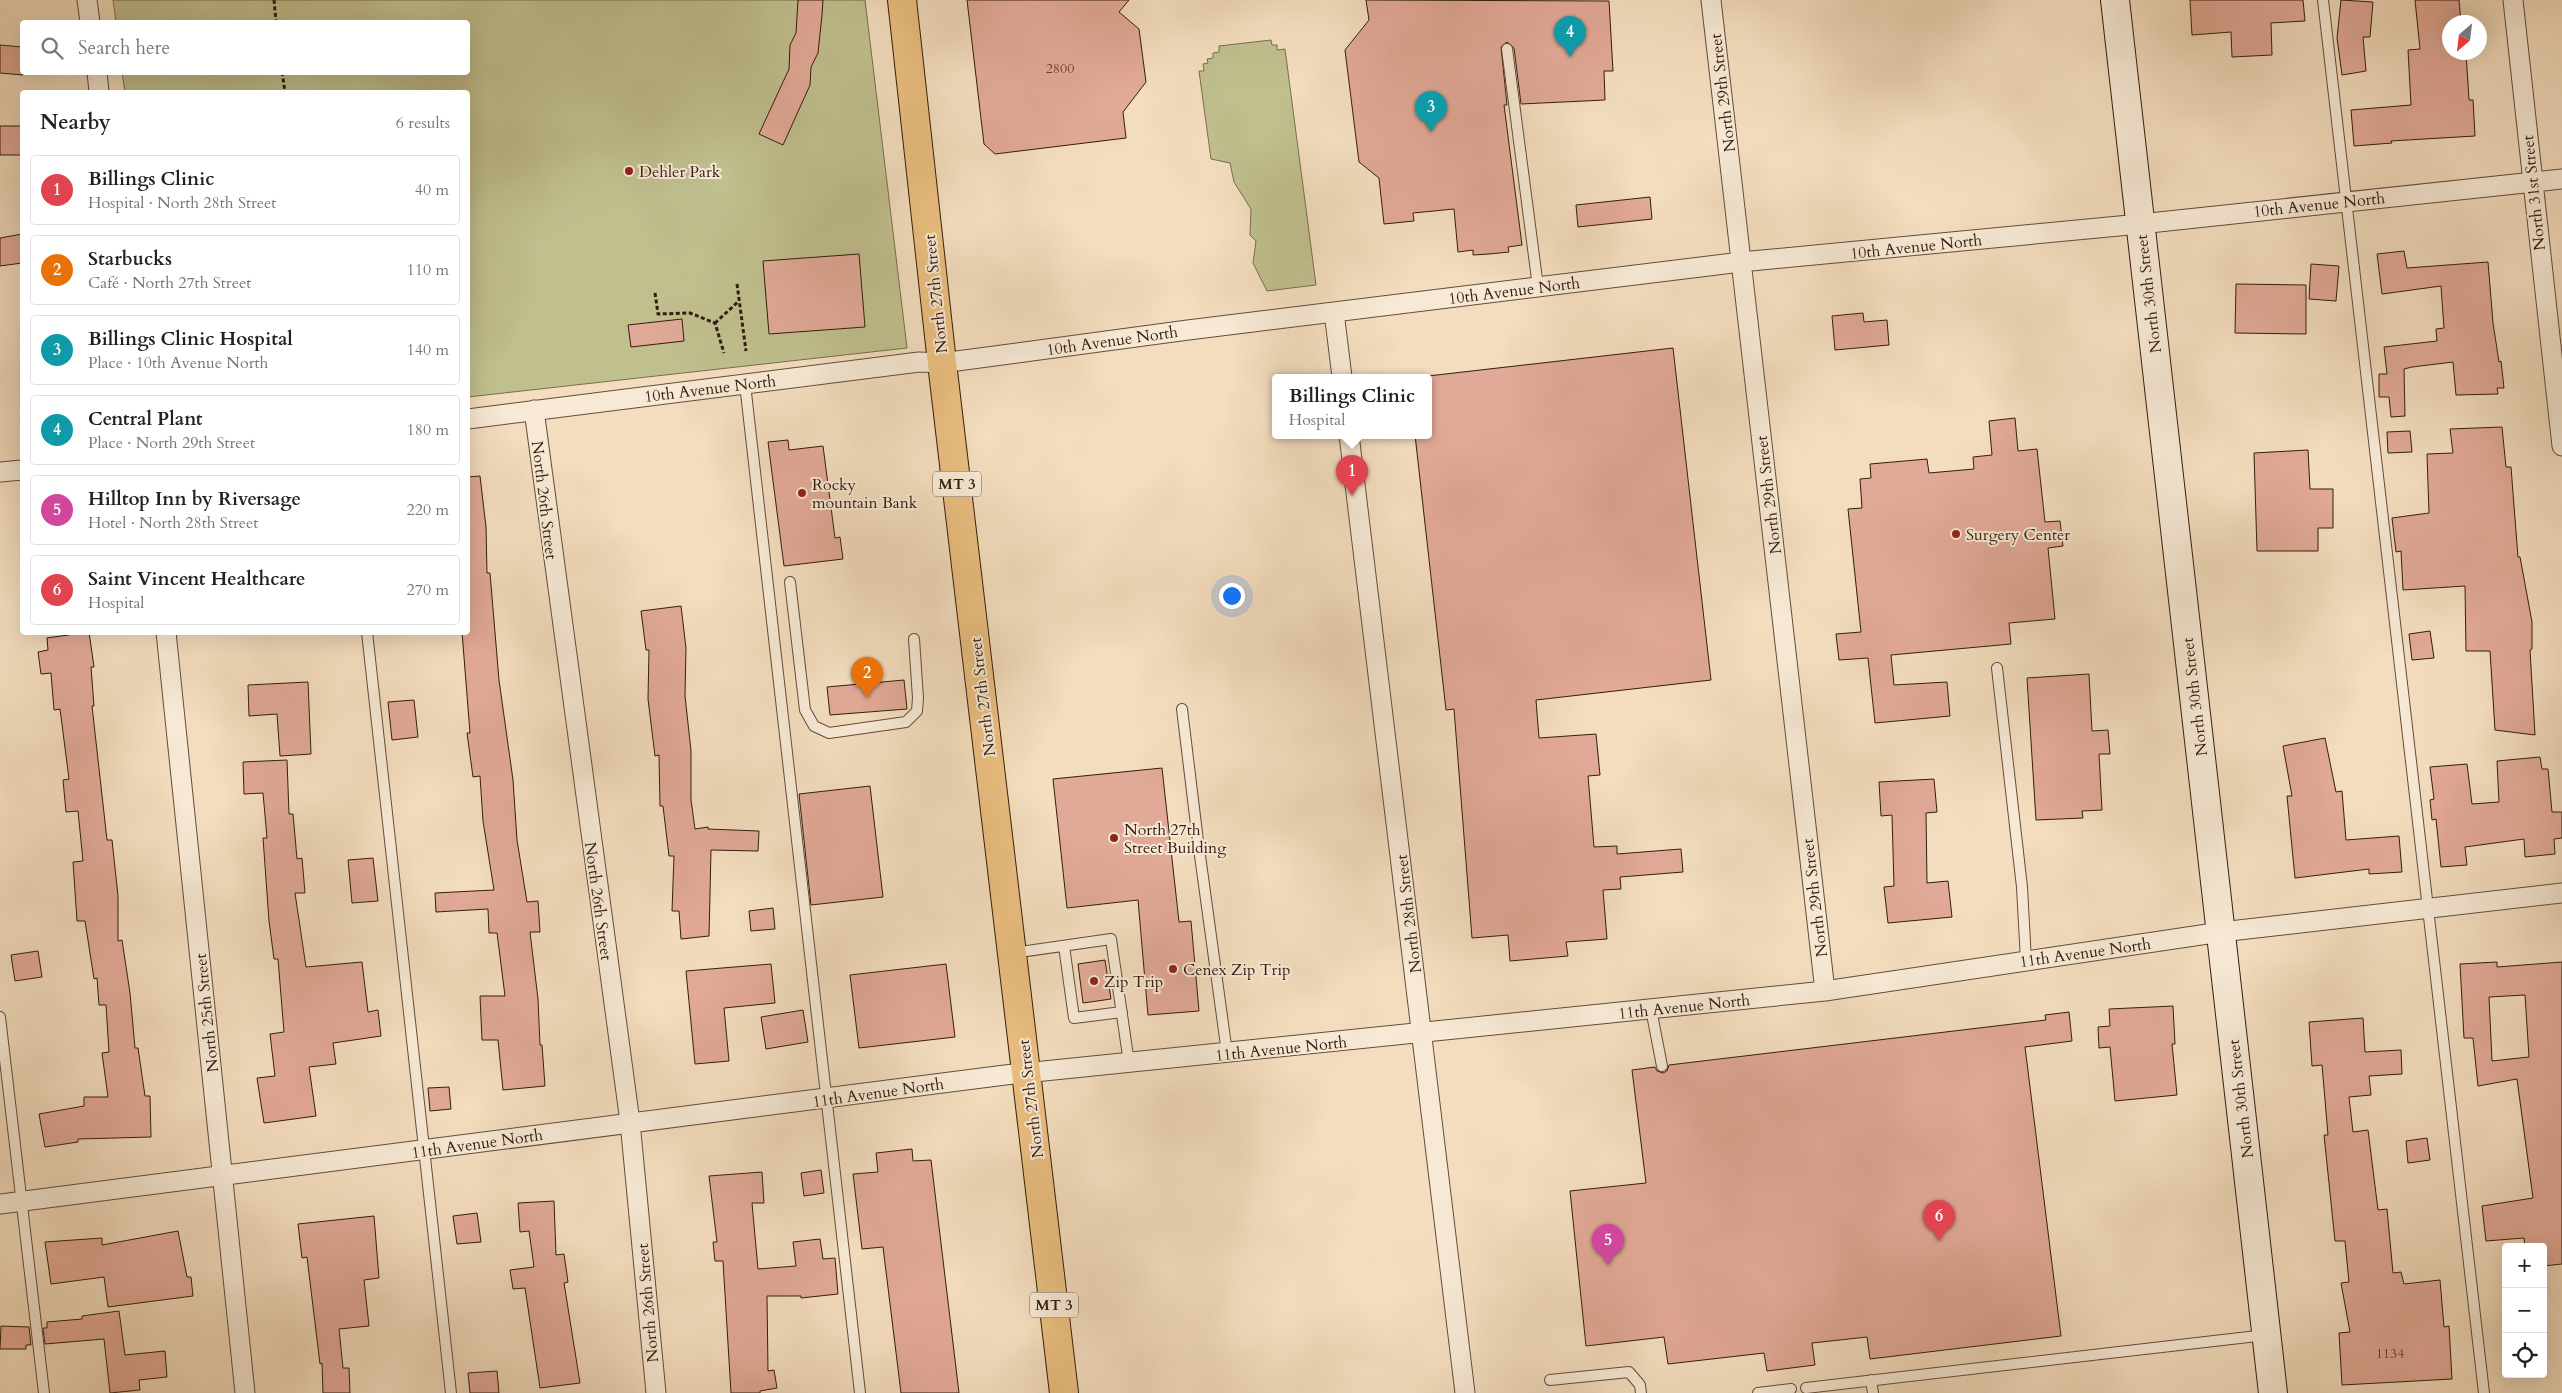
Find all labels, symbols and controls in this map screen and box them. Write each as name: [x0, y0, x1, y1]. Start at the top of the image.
north arrow: [2442, 15, 2487, 60]
pin: 4: [1554, 16, 1586, 57]
search box: [20, 20, 470, 75]
street label: North 29th Street: [1705, 32, 1741, 153]
icon: search: [38, 34, 66, 62]
text: Search here: [78, 35, 170, 61]
house number: 2800: [1046, 59, 1074, 78]
pin: 3: [1415, 91, 1447, 132]
text: Nearby: [40, 108, 111, 137]
text: 6 results: [396, 112, 450, 134]
street label: North 31st Street: [2517, 134, 2551, 252]
place label: Dehler Park: [639, 161, 721, 183]
marker: Dehler Park: [623, 165, 635, 177]
text: Billings Clinic: [88, 166, 214, 192]
text: 1: [53, 179, 61, 201]
text: 40 m: [415, 179, 449, 201]
street label: 10th Avenue North: [2252, 187, 2386, 223]
text: Hospital · North 28th Street: [88, 192, 276, 214]
street label: 10th Avenue North: [1849, 229, 1983, 265]
street label: North 27th Street: [919, 233, 953, 354]
street label: North 30th Street: [2131, 233, 2167, 354]
text: Starbucks: [88, 246, 172, 272]
text: 2: [53, 259, 61, 281]
text: 110 m: [407, 259, 449, 281]
text: Café · North 27th Street: [88, 272, 251, 294]
street label: 10th Avenue North: [1447, 272, 1582, 310]
street label: 10th Avenue North: [1045, 321, 1180, 361]
text: Billings Clinic Hospital: [88, 326, 293, 352]
text: 3: [53, 339, 61, 361]
text: 140 m: [407, 339, 449, 361]
text: Place · 10th Avenue North: [88, 352, 268, 374]
street label: 10th Avenue North: [643, 370, 778, 408]
popup: [1272, 374, 1432, 439]
text: Billings Clinic: [1289, 383, 1415, 409]
text: Central Plant: [88, 406, 202, 432]
text: Hospital: [1289, 409, 1345, 431]
text: 4: [53, 419, 61, 441]
text: 180 m: [407, 419, 449, 441]
text: Place · North 29th Street: [88, 432, 255, 454]
street label: North 29th Street: [1751, 434, 1787, 555]
street label: North 26th Street: [526, 440, 562, 561]
pin: 1: [1336, 455, 1368, 496]
road number: MT 3: [933, 472, 981, 496]
place label: Rocky mountain Bank: [812, 474, 918, 514]
text: Hilltop Inn by Riversage: [88, 486, 301, 512]
marker: Rocky mountain Bank: [796, 487, 808, 499]
text: 5: [53, 499, 61, 521]
text: 220 m: [407, 499, 449, 521]
text: Hotel · North 28th Street: [88, 512, 258, 534]
place label: Surgery Center: [1966, 524, 2070, 546]
marker: Surgery Center: [1950, 528, 1962, 540]
text: Saint Vincent Healthcare: [88, 566, 305, 592]
text: 6: [53, 579, 61, 601]
text: 270 m: [407, 579, 449, 601]
your location: [1219, 583, 1245, 609]
text: Hospital: [88, 592, 144, 614]
street label: North 27th Street: [965, 636, 1001, 757]
street label: North 30th Street: [2177, 636, 2213, 757]
pin: 2: [851, 657, 883, 698]
place label: North 27th Street Building: [1124, 819, 1226, 859]
marker: North 27th Street Building: [1108, 832, 1120, 844]
street label: North 29th Street: [1797, 837, 1833, 958]
street label: North 26th Street: [579, 841, 617, 962]
street label: North 28th Street: [1391, 853, 1427, 974]
street label: 11th Avenue North: [2018, 933, 2153, 973]
street label: North 25th Street: [190, 952, 224, 1073]
place label: Cenex Zip Trip: [1183, 959, 1290, 981]
marker: Cenex Zip Trip: [1167, 963, 1179, 975]
place label: Zip Trip: [1104, 971, 1163, 993]
marker: Zip Trip: [1088, 975, 1100, 987]
street label: 11th Avenue North: [1617, 989, 1751, 1025]
street label: 11th Avenue North: [1214, 1031, 1348, 1067]
street label: North 27th Street: [1013, 1038, 1049, 1159]
street label: North 30th Street: [2223, 1038, 2259, 1159]
street label: 11th Avenue North: [811, 1073, 946, 1113]
street label: 11th Avenue North: [410, 1124, 545, 1164]
pin: 6: [1923, 1200, 1955, 1241]
pin: 5: [1592, 1224, 1624, 1265]
street label: North 26th Street: [632, 1243, 664, 1363]
map controls: [2502, 1243, 2547, 1378]
button: +: [2502, 1243, 2547, 1288]
button: −: [2502, 1288, 2547, 1333]
road number: MT 3: [1030, 1292, 1078, 1318]
button: locate: [2502, 1333, 2547, 1378]
house number: 1134: [2376, 1344, 2404, 1363]

